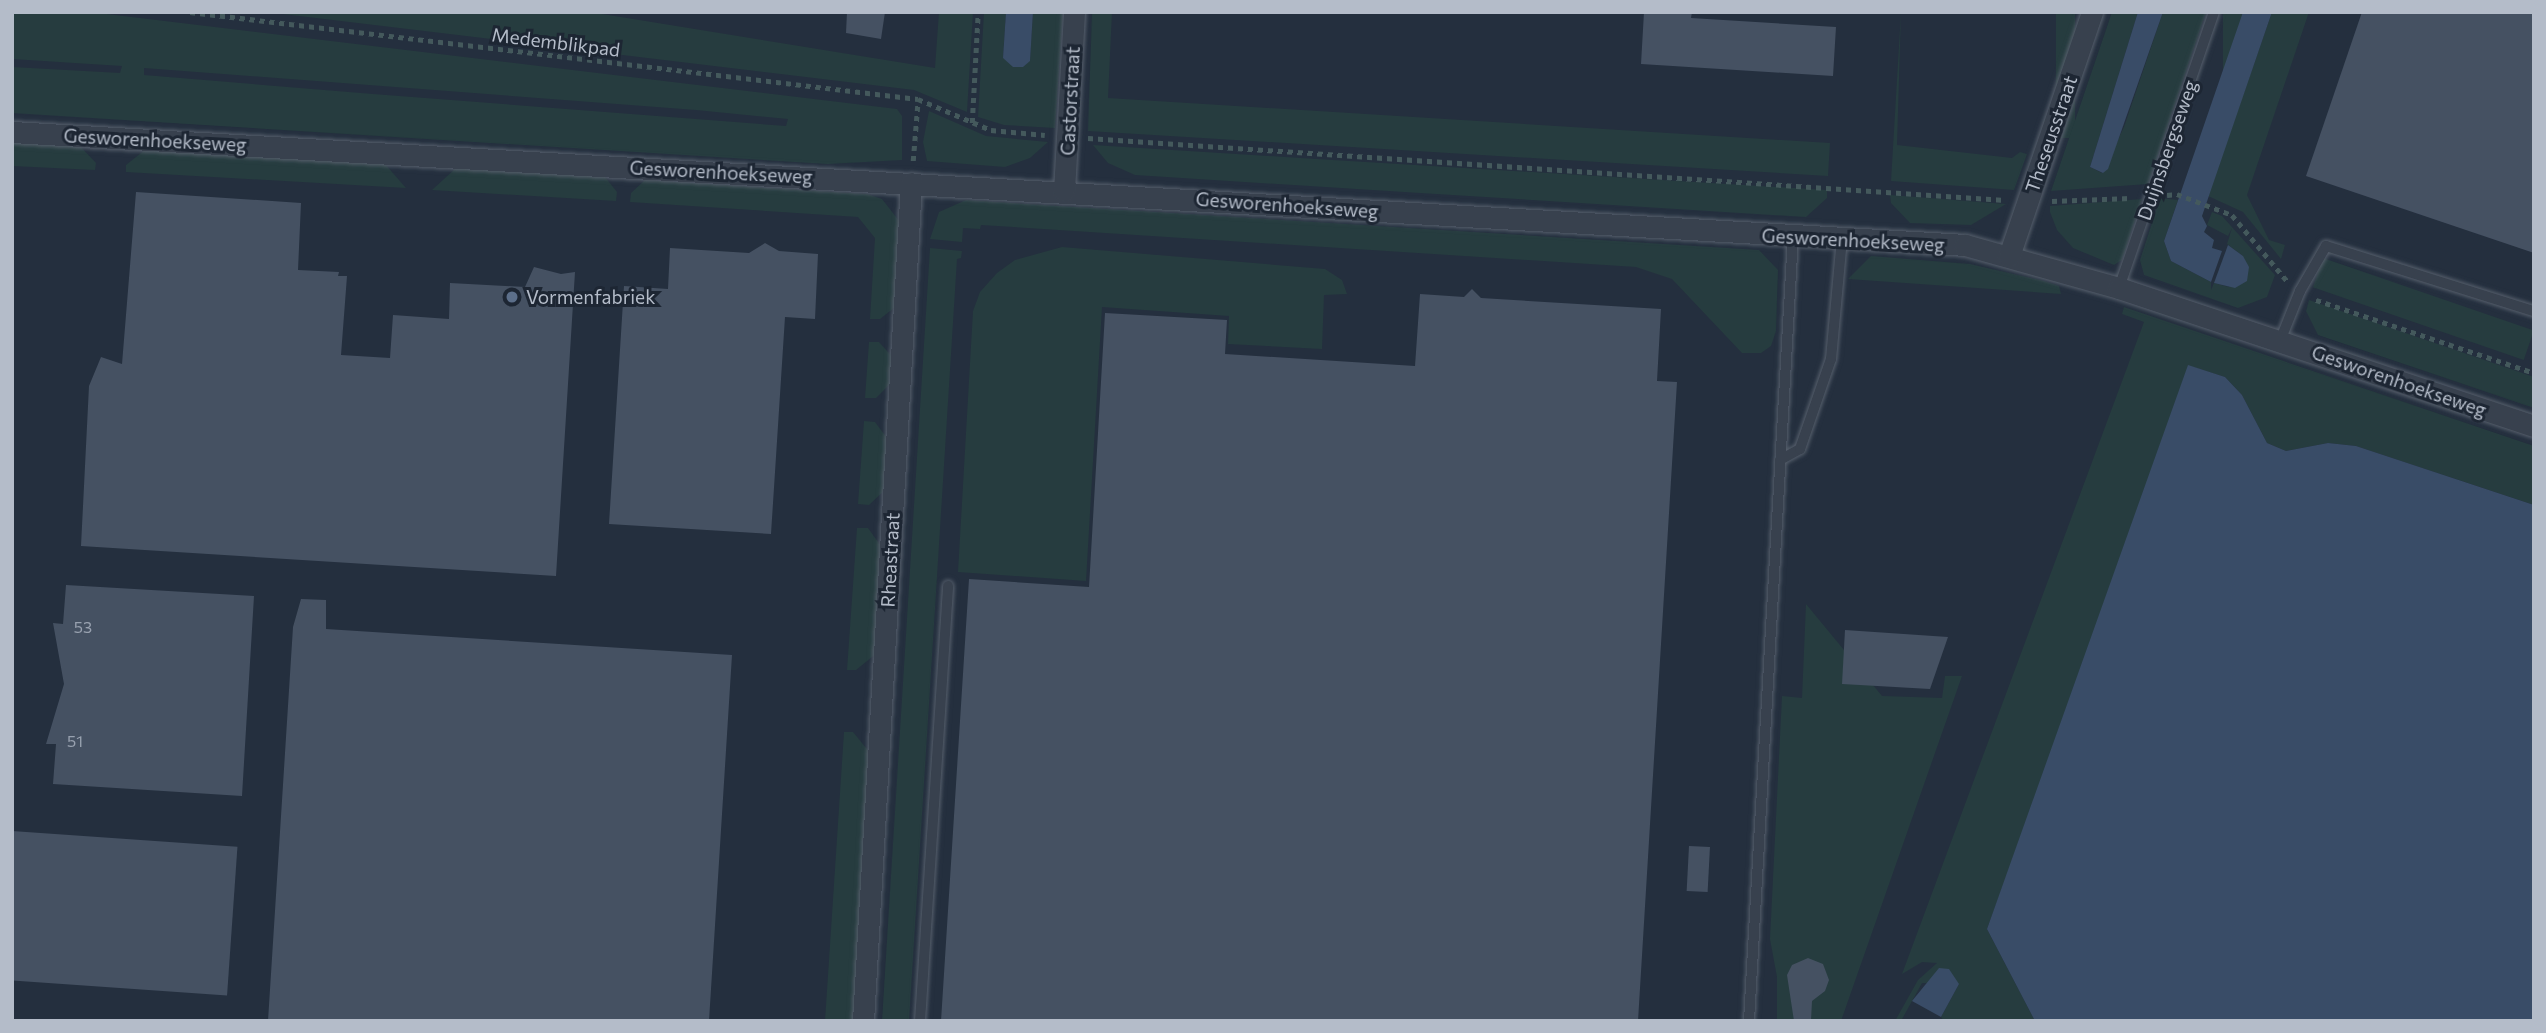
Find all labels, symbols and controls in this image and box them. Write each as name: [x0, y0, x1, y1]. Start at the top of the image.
street label: Medemblikpad: [491, 23, 621, 61]
street label: Castorstraat: [1056, 46, 1084, 156]
street label: Theseusstraat: [2020, 72, 2082, 196]
street label: Duijnsbergseweg: [2132, 77, 2202, 223]
street label: Gesworenhoekseweg: [63, 124, 247, 156]
street label: Gesworenhoekseweg: [629, 156, 813, 188]
street label: Gesworenhoekseweg: [1195, 187, 1379, 223]
street label: Gesworenhoekseweg: [1761, 224, 1945, 256]
place label: Vormenfabriek: [526, 286, 655, 308]
marker: Vormenfabriek: [504, 289, 520, 305]
street label: Gesworenhoekseweg: [2309, 340, 2489, 422]
street label: Rheastraat: [876, 512, 904, 608]
house number: 53: [74, 617, 92, 637]
house number: 51: [67, 731, 83, 751]

